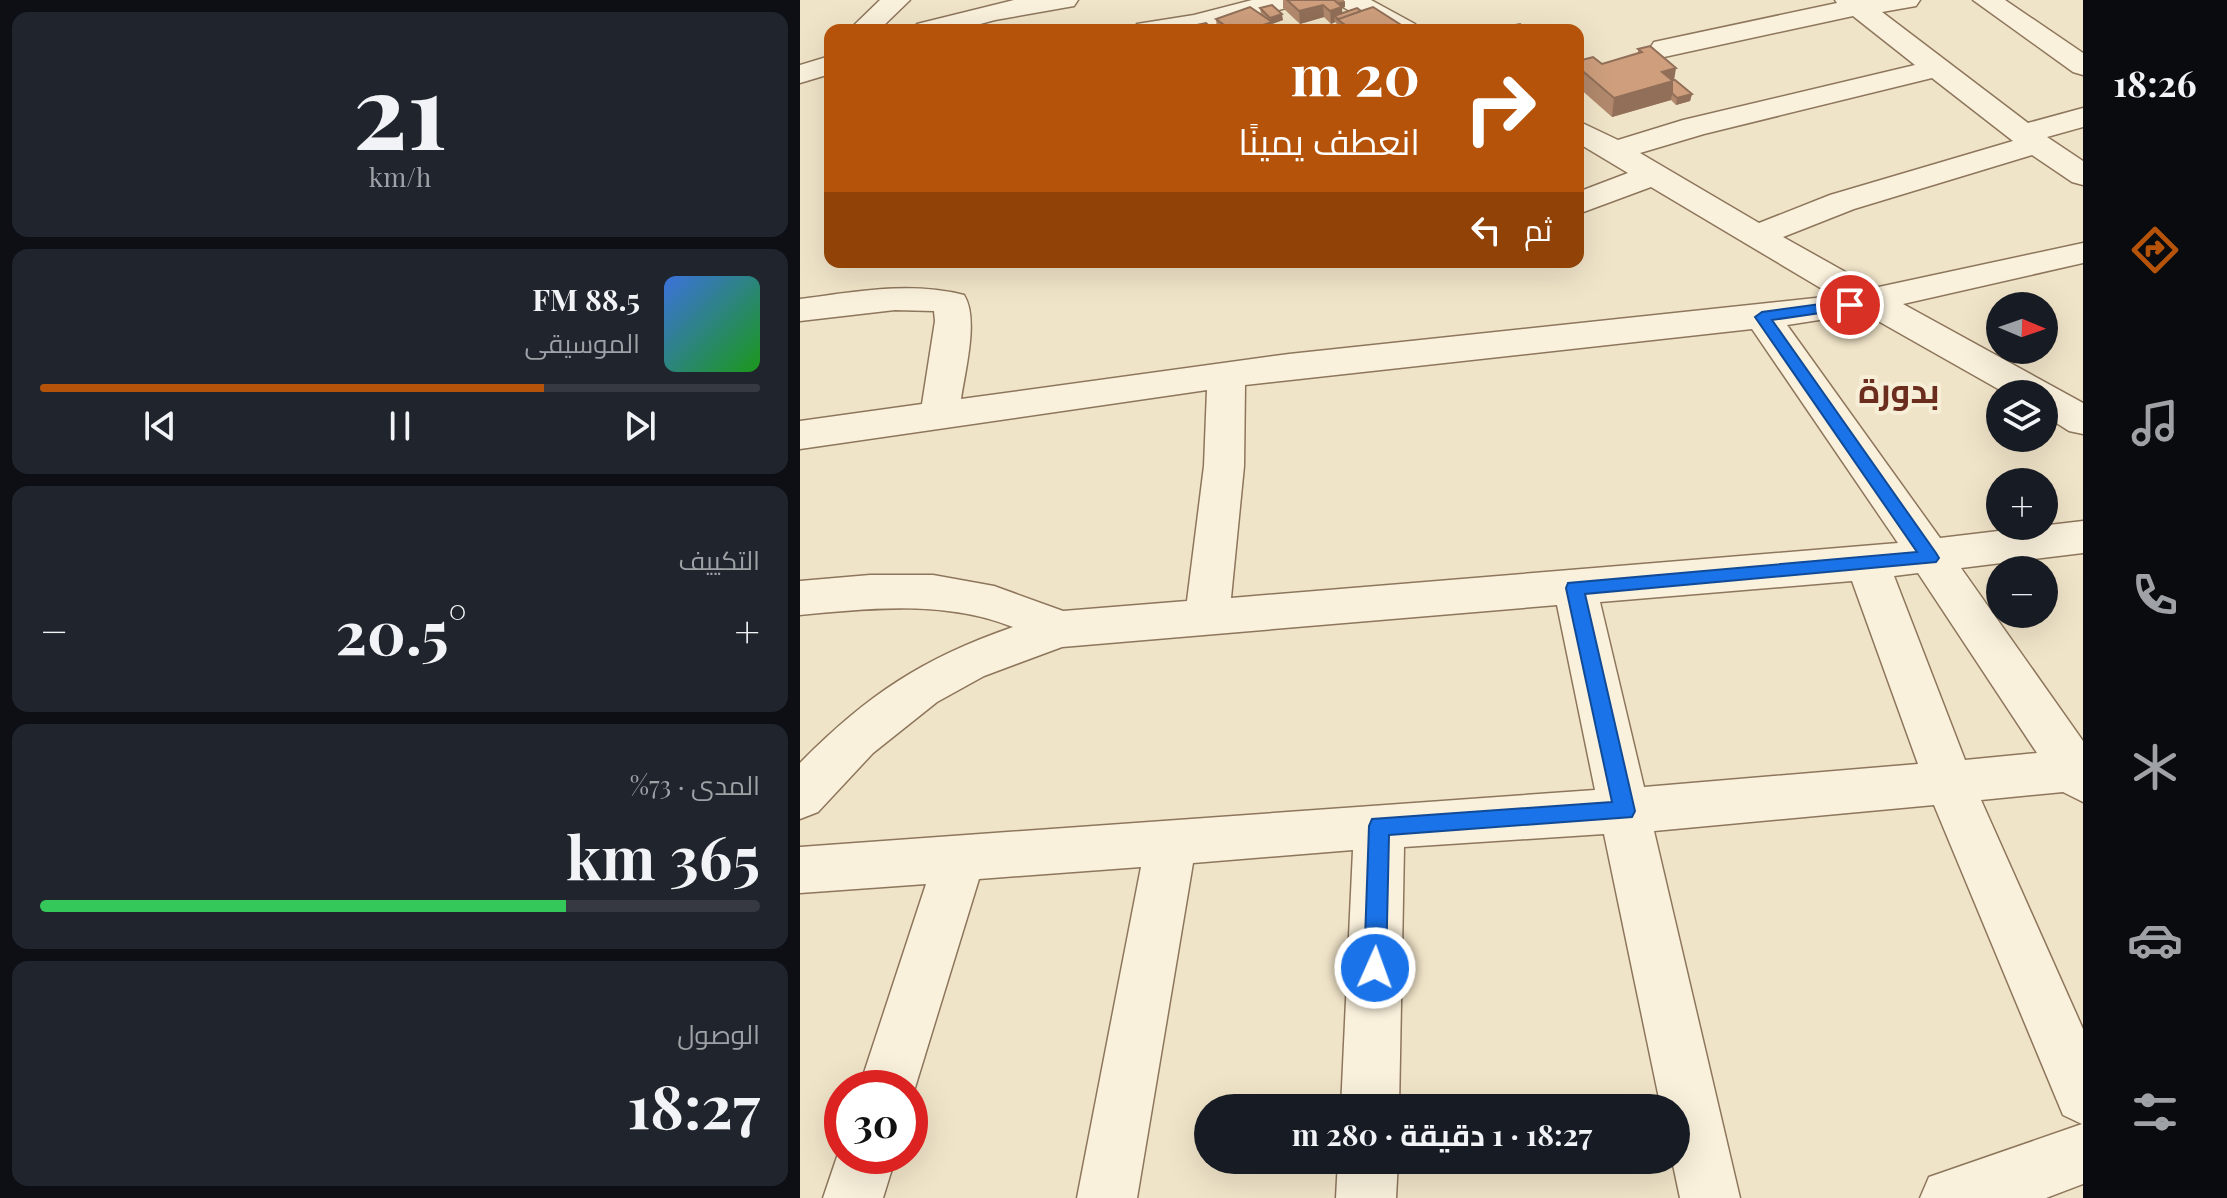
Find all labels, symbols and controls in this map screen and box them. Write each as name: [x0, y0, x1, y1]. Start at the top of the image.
text: 20 m: [1291, 36, 1420, 111]
text: 21: [353, 37, 447, 176]
icon: right: [1448, 56, 1552, 160]
text: 18:26: [2113, 58, 2197, 106]
text: انعطف يمينًا: [1238, 116, 1420, 164]
text: km/h: [369, 159, 431, 194]
icon: left: [1464, 208, 1508, 252]
text: ثم: [1524, 209, 1552, 249]
icon: directions: [2127, 222, 2183, 278]
pin: [1816, 271, 1884, 339]
text: 88.5 FM: [532, 279, 640, 319]
icon: arrive: [1828, 283, 1872, 327]
north arrow: [1986, 292, 2058, 364]
map controls: [1986, 292, 2058, 628]
text: الموسيقى: [525, 325, 640, 360]
district label: بدورة: [1858, 366, 1940, 412]
button: layers: [1986, 380, 2058, 452]
icon: music: [2127, 395, 2183, 451]
icon: previous: [138, 404, 182, 448]
icon: pause: [378, 404, 422, 448]
icon: next: [618, 404, 662, 448]
button: +: [1986, 468, 2058, 540]
text: التكييف: [678, 542, 760, 577]
button: −: [1986, 556, 2058, 628]
icon: phone: [2127, 567, 2183, 623]
text: 20.5°: [336, 590, 467, 670]
text: −: [40, 600, 68, 659]
text: +: [734, 600, 760, 659]
icon: climate: [2127, 739, 2183, 795]
text: المدى · 73%: [630, 767, 760, 802]
text: 365 km: [566, 815, 760, 895]
icon: car: [2127, 912, 2183, 968]
position arrow: [1333, 926, 1417, 1010]
text: الوصول: [677, 1016, 760, 1051]
text: 18:27: [627, 1064, 760, 1144]
speed limit sign: 30: [824, 1070, 928, 1174]
icon: filters: [2127, 1084, 2183, 1140]
text: 18:27 · 1 دقيقة · 280 m: [1292, 1114, 1592, 1154]

